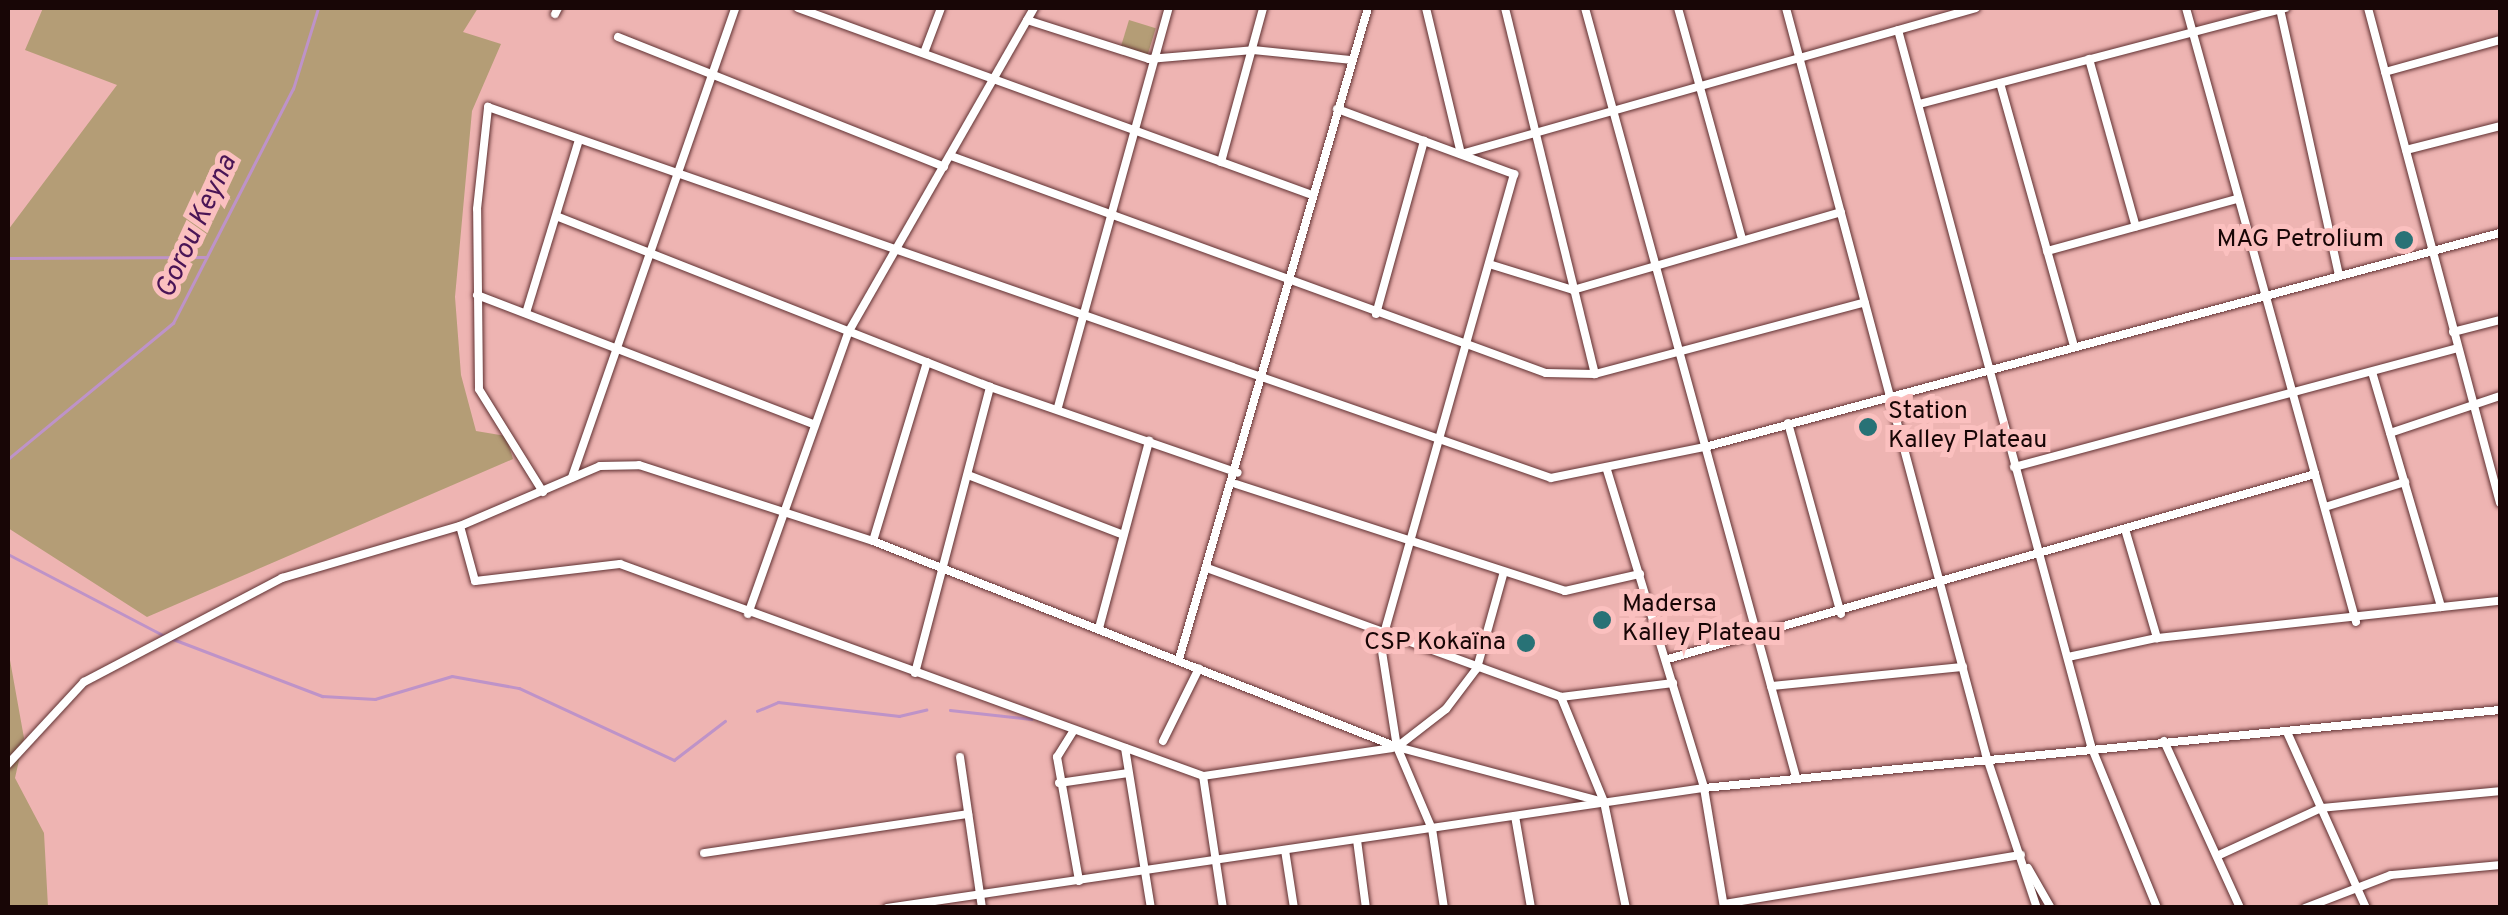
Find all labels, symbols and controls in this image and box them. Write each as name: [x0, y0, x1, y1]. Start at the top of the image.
water label: Gorou Keyna: [149, 150, 245, 304]
place label: MAG Petrolium: [2217, 225, 2384, 255]
marker: MAG Petrolium: [2393, 229, 2415, 251]
place label: Station Kalley Plateau: [1888, 398, 2047, 457]
marker: Station Kalley Plateau: [1857, 416, 1879, 438]
place label: Madersa Kalley Plateau: [1622, 591, 1781, 650]
marker: Madersa Kalley Plateau: [1591, 609, 1613, 631]
place label: CSP Kokaïna: [1364, 628, 1506, 658]
marker: CSP Kokaïna: [1515, 632, 1537, 654]

